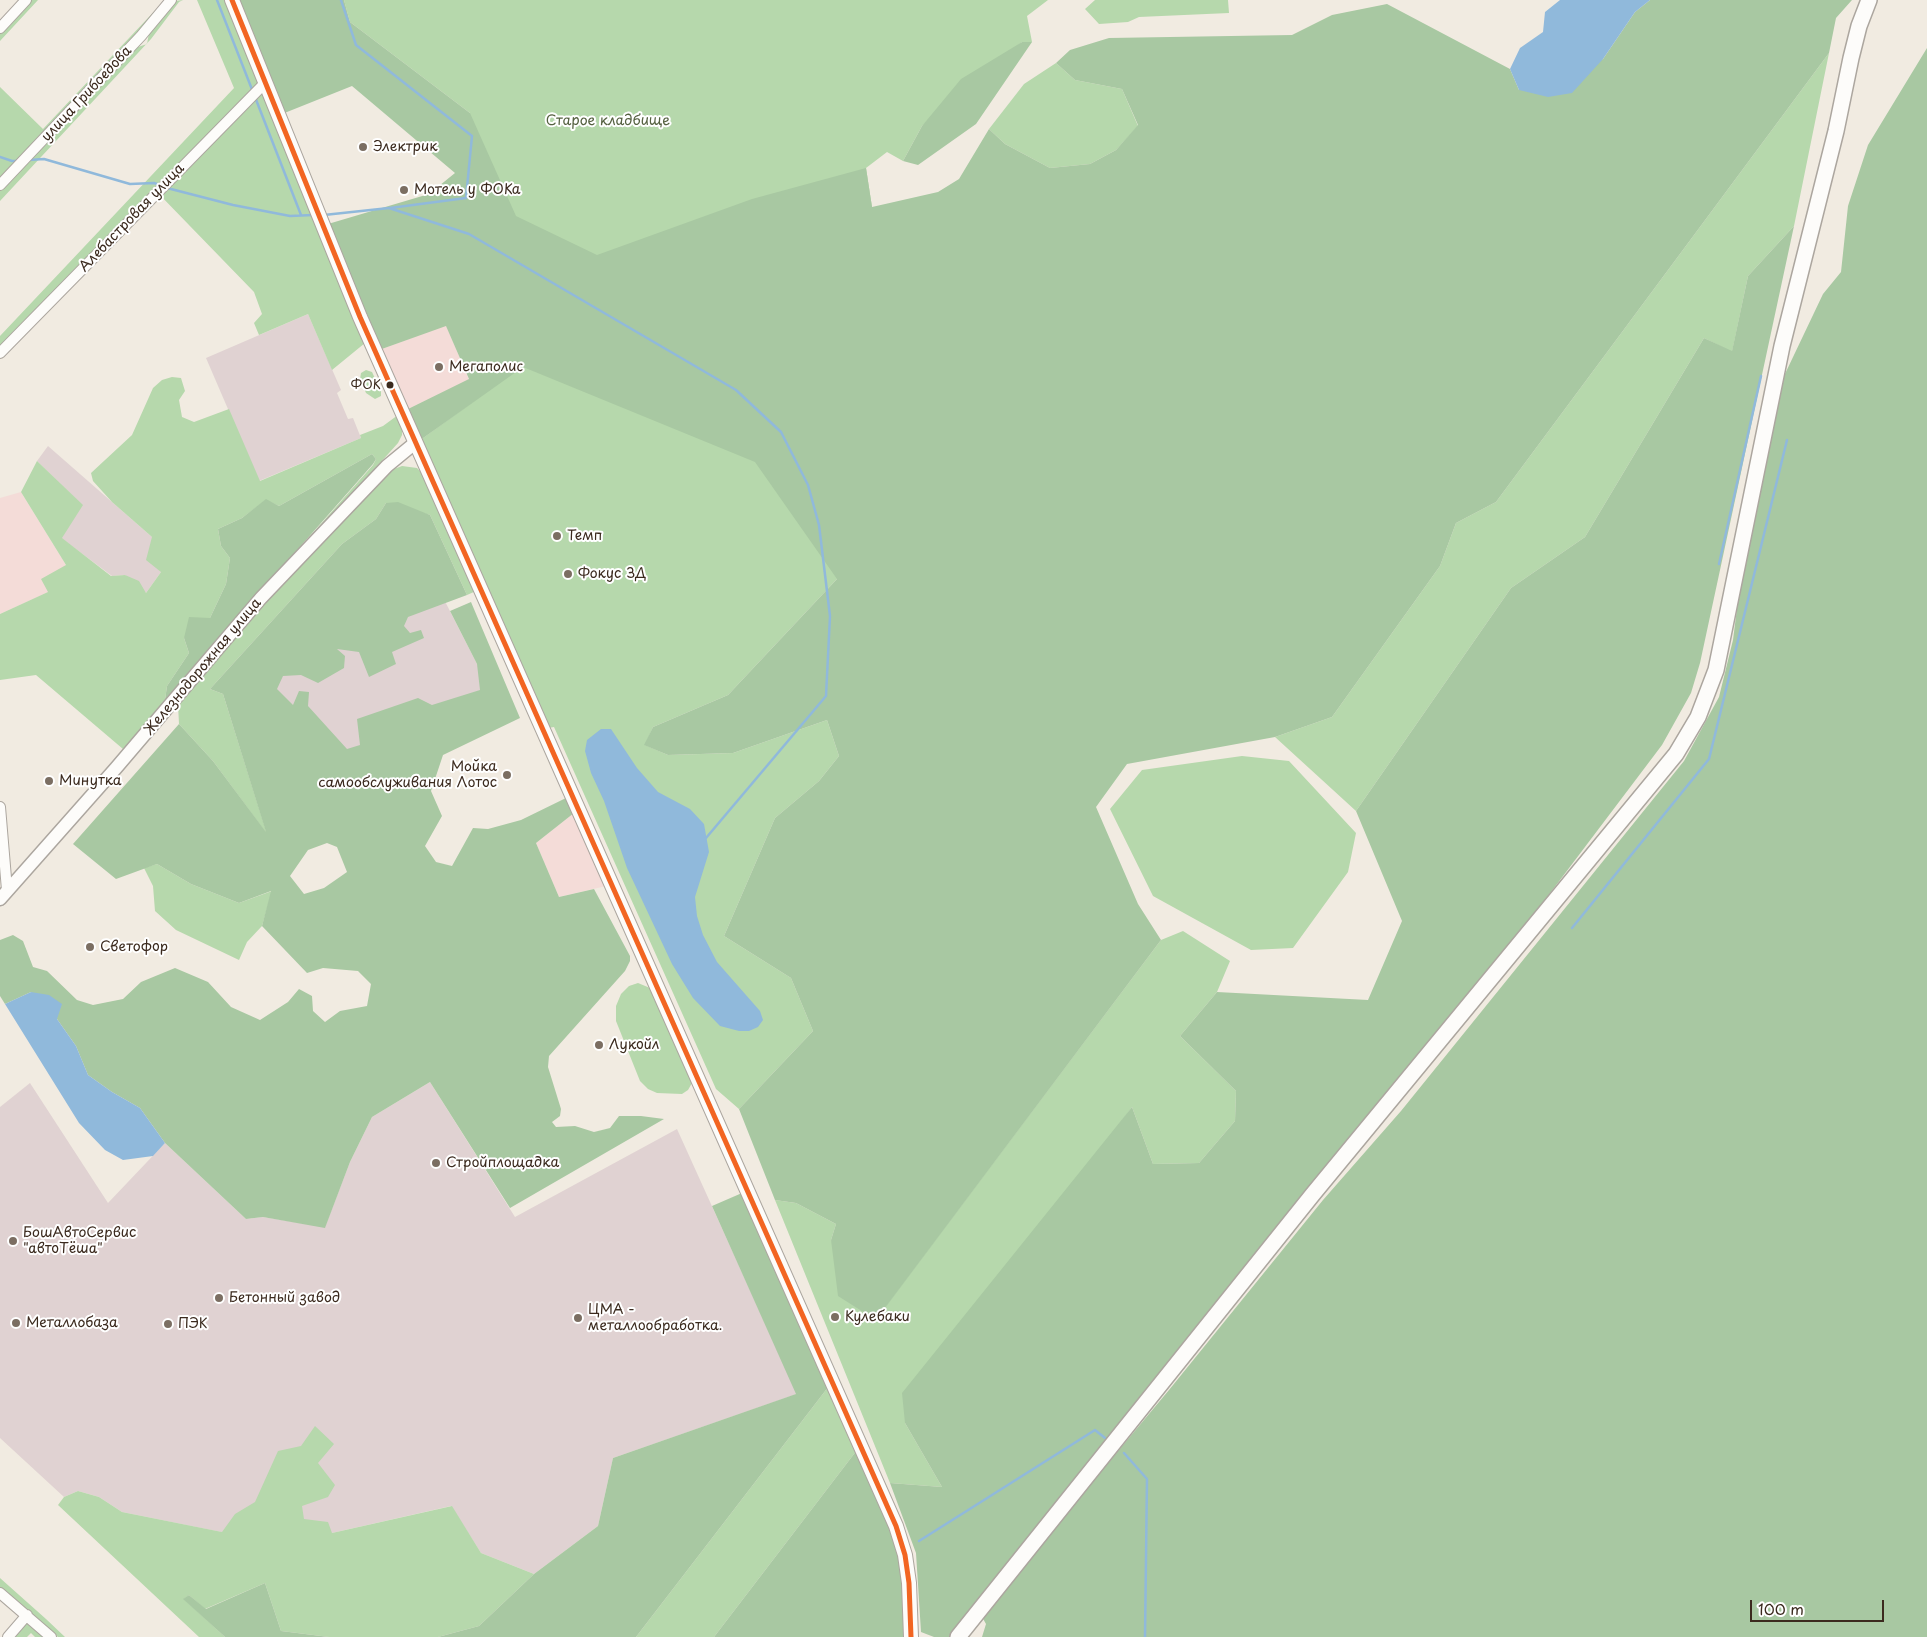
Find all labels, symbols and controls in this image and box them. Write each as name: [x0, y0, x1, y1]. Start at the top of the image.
street label: улица Грибоедова: [38, 43, 136, 145]
park label: Старое кладбище: [546, 113, 670, 129]
place label: Электрик: [373, 139, 438, 155]
marker: Электрик: [357, 141, 369, 153]
street label: Алебастровая улица: [76, 160, 188, 276]
place label: Мотель у ФОКа: [414, 182, 521, 198]
marker: Мотель у ФОКа: [398, 184, 410, 196]
place label: Мегаполис: [449, 359, 523, 375]
marker: Мегаполис: [433, 361, 445, 373]
place label: ФОК: [351, 377, 381, 393]
marker: ФОК: [385, 380, 395, 390]
place label: Темп: [567, 528, 602, 544]
marker: Темп: [551, 530, 563, 542]
place label: Фокус 3Д: [578, 566, 646, 582]
marker: Фокус 3Д: [562, 568, 574, 580]
street label: Железнодорожная улица: [141, 595, 265, 739]
place label: Мойка самообслуживания Лотос: [318, 759, 497, 792]
marker: Мойка самообслуживания Лотос: [501, 769, 513, 781]
place label: Минутка: [59, 773, 122, 789]
marker: Минутка: [43, 775, 55, 787]
place label: Светофор: [100, 939, 168, 955]
marker: Светофор: [84, 941, 96, 953]
place label: Лукойл: [609, 1037, 659, 1053]
marker: Лукойл: [593, 1039, 605, 1051]
place label: Стройплощадка: [446, 1155, 559, 1171]
marker: Стройплощадка: [430, 1157, 442, 1169]
place label: БошАвтоСервис "автоТёша": [23, 1225, 136, 1258]
marker: БошАвтоСервис "автоТёша": [7, 1235, 19, 1247]
place label: Бетонный завод: [229, 1290, 340, 1306]
marker: Бетонный завод: [213, 1292, 225, 1304]
place label: ЦМА - металлообработка.: [588, 1302, 722, 1334]
place label: Кулебаки: [845, 1309, 910, 1325]
marker: Кулебаки: [829, 1311, 841, 1323]
marker: ЦМА - металлообработка.: [572, 1312, 584, 1324]
place label: Металлобаза: [26, 1315, 118, 1331]
place label: ПЭК: [178, 1316, 208, 1332]
marker: Металлобаза: [10, 1317, 22, 1329]
marker: ПЭК: [162, 1318, 174, 1330]
scale bar: [1752, 1590, 1886, 1622]
text: 100 m: [1758, 1597, 1804, 1620]

